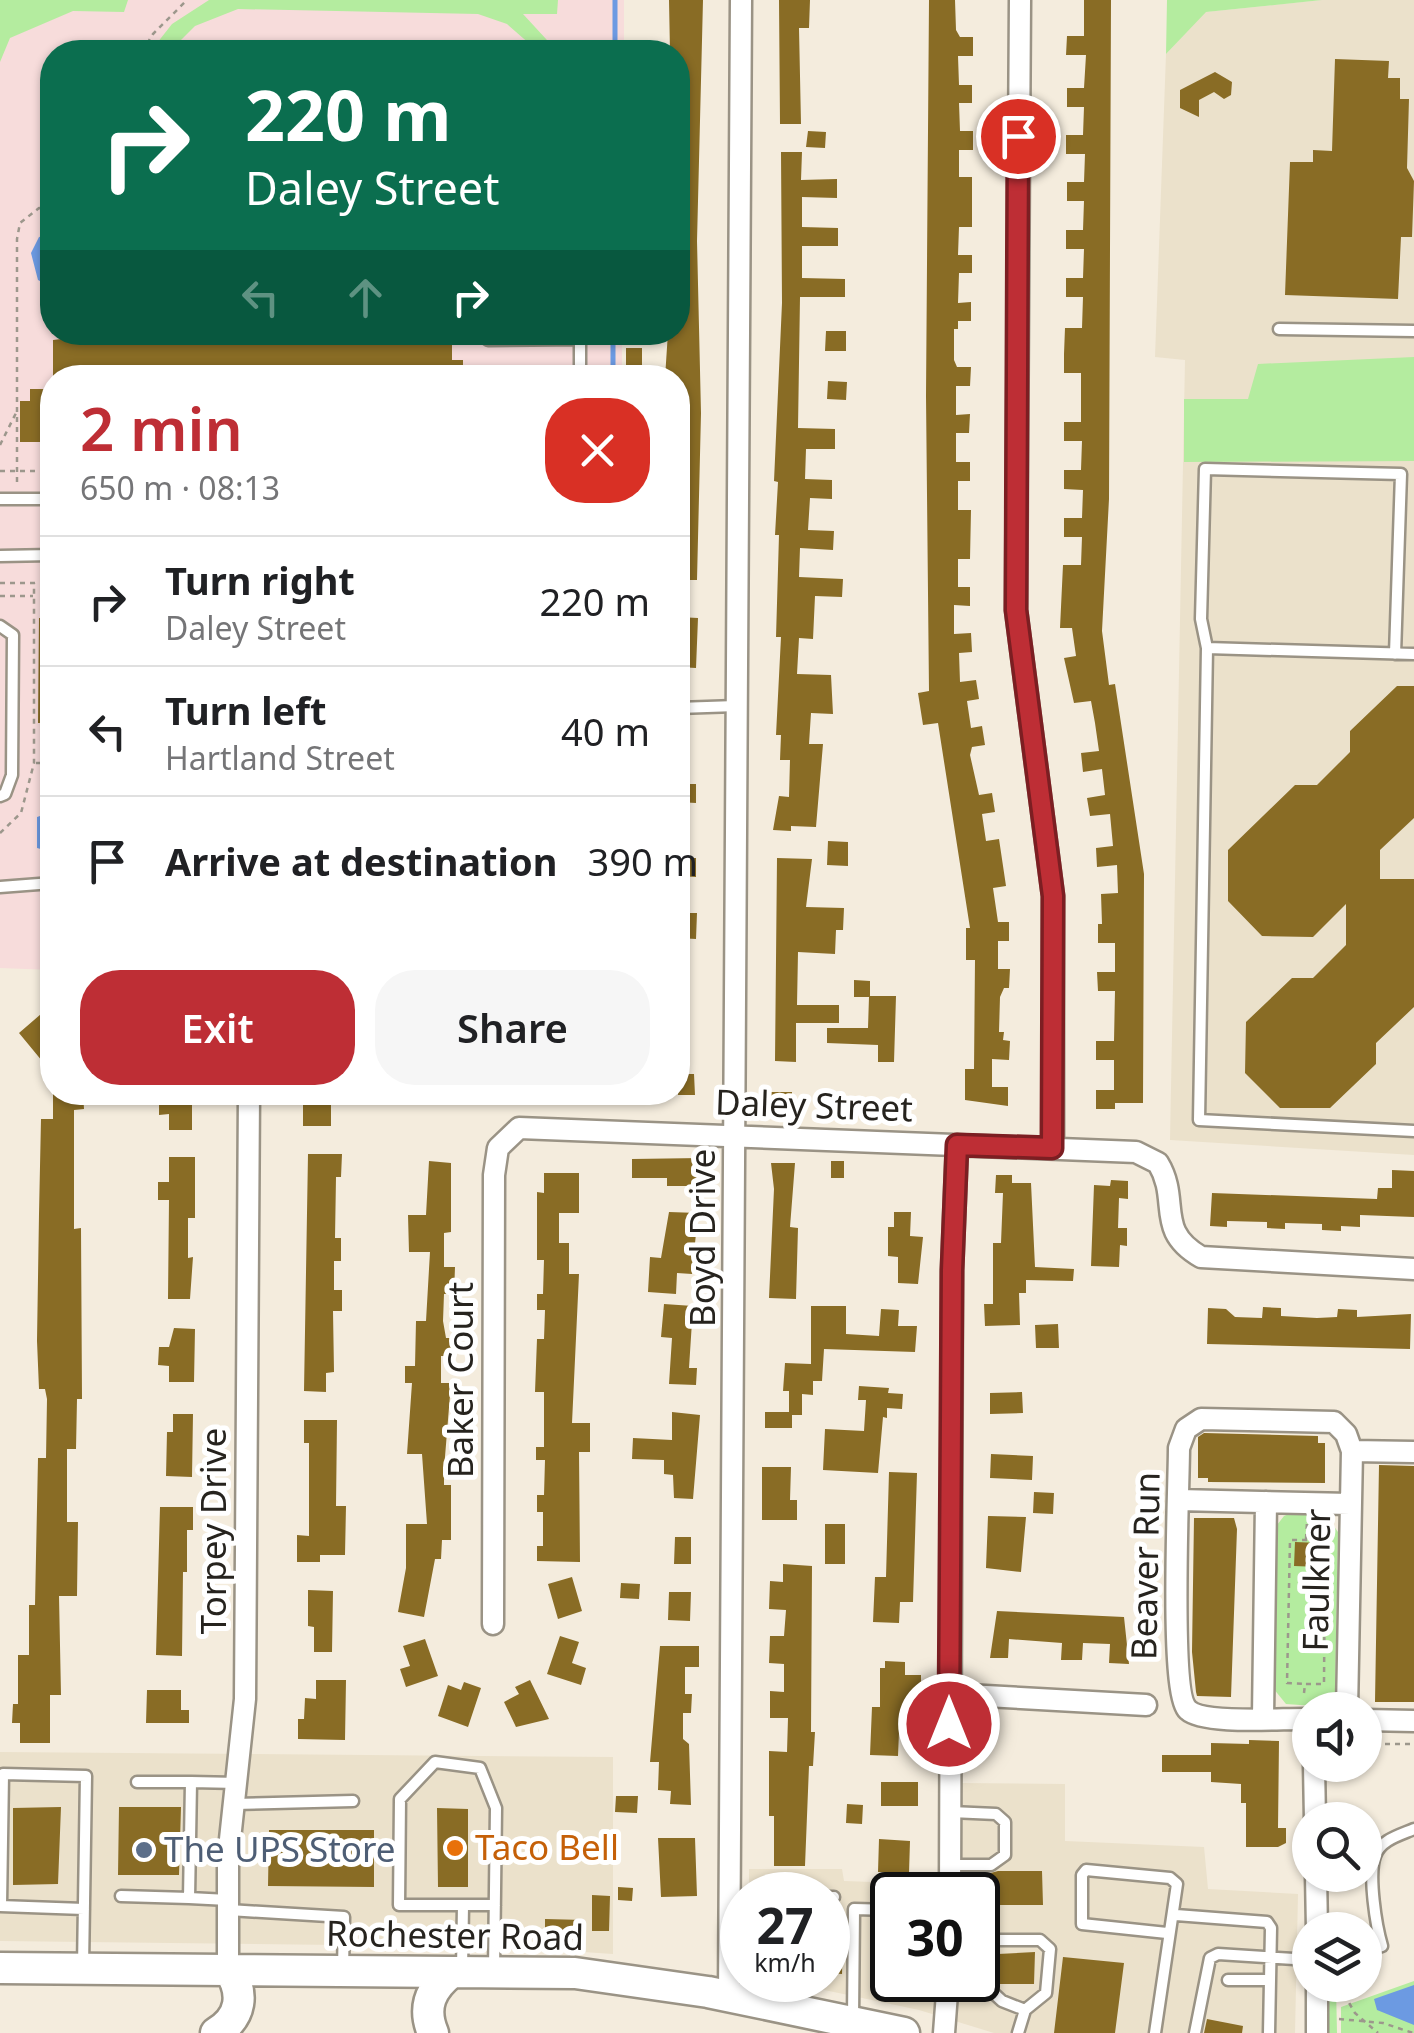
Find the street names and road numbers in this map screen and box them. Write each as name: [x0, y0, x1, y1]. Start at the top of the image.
street label: Daley Street: [714, 1078, 914, 1131]
street label: Boyd Drive: [678, 1149, 725, 1327]
street label: Baker Court: [436, 1282, 483, 1478]
street label: Torpey Drive: [189, 1428, 236, 1634]
street label: Beaver Run: [1119, 1471, 1170, 1660]
street label: Faulkner: [1291, 1508, 1340, 1652]
street label: Rochester Road: [326, 1909, 584, 1960]

